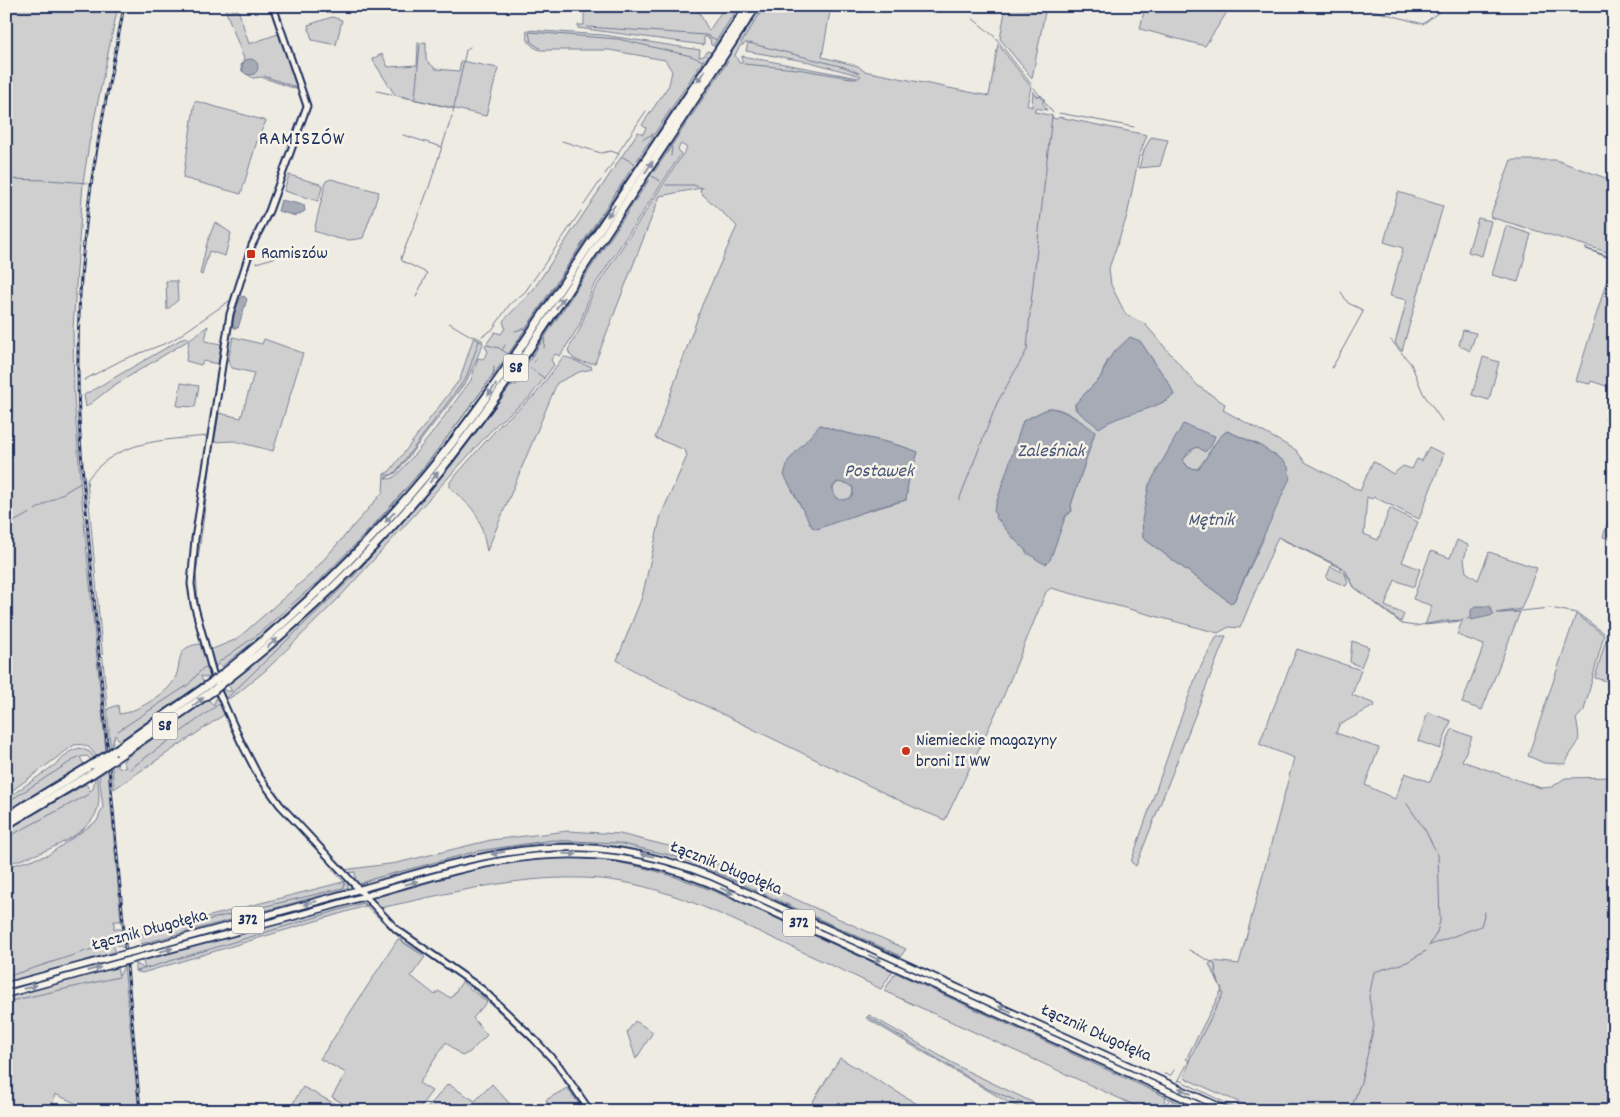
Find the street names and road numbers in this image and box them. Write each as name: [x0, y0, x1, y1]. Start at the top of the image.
road number: S8: [504, 354, 528, 382]
road number: S8: [152, 712, 178, 739]
street label: Łącznik Długołęka: [665, 835, 786, 903]
street label: Łącznik Długołęka: [89, 903, 211, 959]
road number: 372: [232, 906, 264, 934]
road number: 372: [783, 910, 815, 936]
street label: Łącznik Długołęka: [1036, 998, 1156, 1070]

